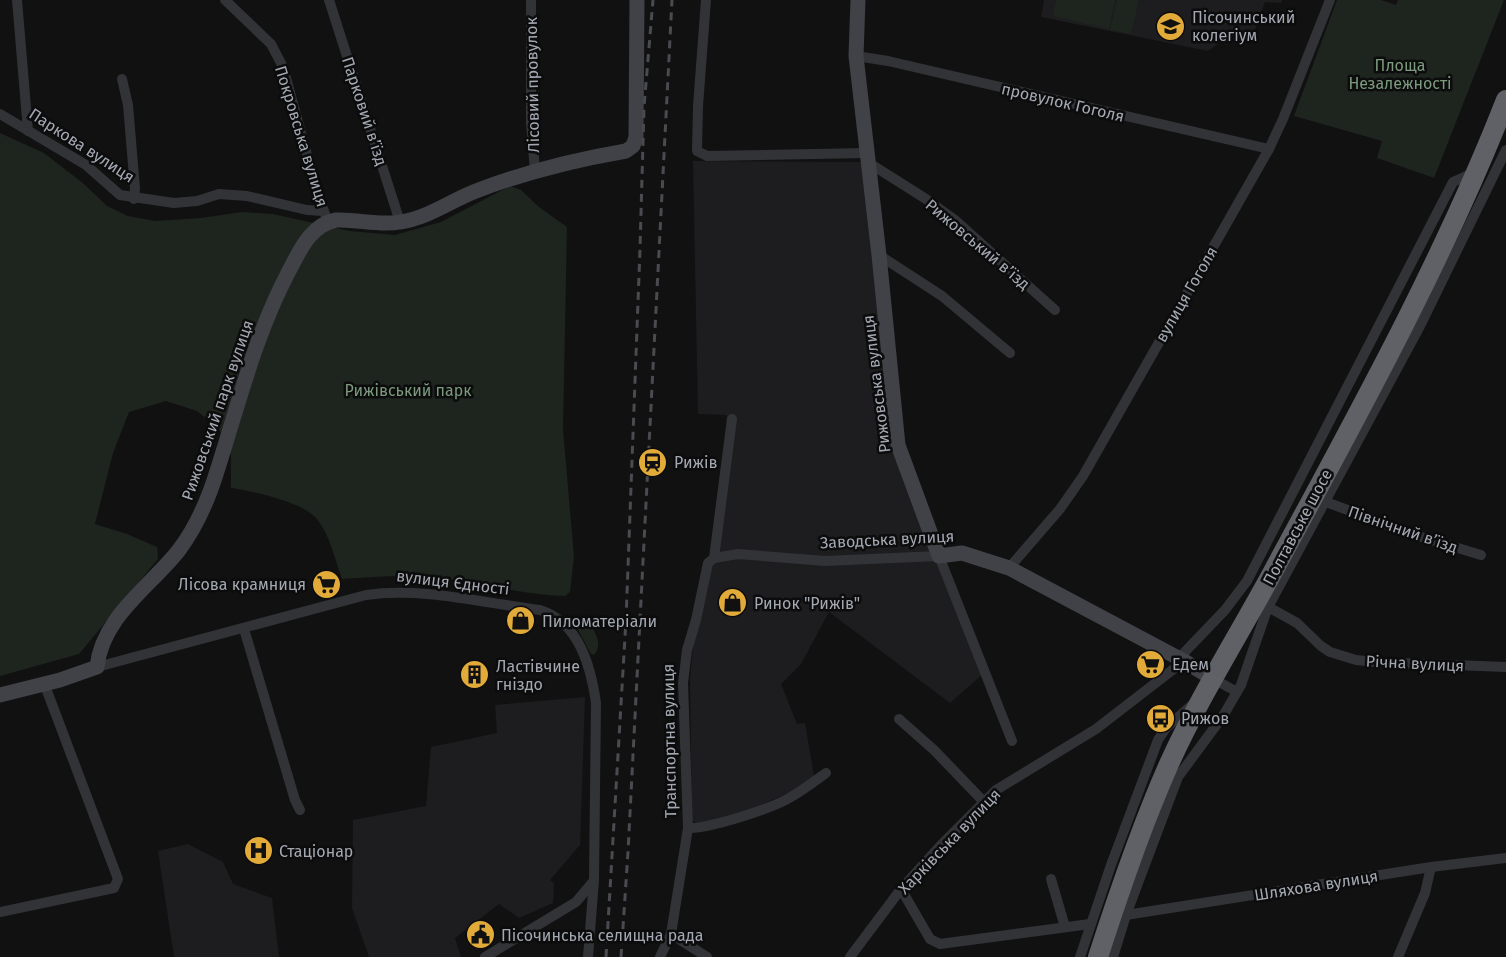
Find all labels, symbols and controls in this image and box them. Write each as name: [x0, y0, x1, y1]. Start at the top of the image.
place label: Пісочинський колегіум: [1192, 8, 1295, 45]
school or university icon: Пісочинський колегіум: [1155, 10, 1187, 42]
street label: Лісовий провулок: [522, 16, 543, 153]
street label: Парковий в’їзд: [338, 54, 391, 168]
park label: Площа Незалежності: [1348, 56, 1452, 93]
street label: Покровська вулиця: [271, 63, 332, 209]
street label: провулок Гоголя: [1000, 79, 1126, 126]
street label: Паркова вулиця: [25, 104, 138, 187]
street label: Рижовський в’їзд: [922, 195, 1034, 294]
street label: вулиця Гоголя: [1151, 243, 1221, 345]
street label: Рижовська вулиця: [859, 314, 894, 454]
street label: Рижовський парк вулиця: [178, 317, 257, 503]
park label: Рижівський парк: [344, 381, 472, 400]
station icon: Рижів: [637, 446, 669, 478]
place label: Рижів: [674, 453, 718, 472]
street label: Полтавське шосе: [1259, 466, 1336, 588]
street label: Північний в’їзд: [1346, 502, 1460, 557]
street label: Заводська вулиця: [819, 526, 955, 553]
street label: вулиця Єдності: [395, 566, 511, 599]
supermarket icon: Лісова крамниця: [311, 568, 343, 600]
place label: Лісова крамниця: [178, 575, 306, 594]
shop icon: Ринок "Рижів": [717, 587, 749, 619]
place label: Ринок "Рижів": [754, 594, 860, 613]
shop icon: Пиломатеріали: [505, 605, 537, 637]
place label: Пиломатеріали: [542, 612, 657, 631]
supermarket icon: Едем: [1135, 648, 1167, 680]
street label: Річна вулиця: [1365, 651, 1465, 676]
place label: Едем: [1172, 655, 1209, 674]
place label: Ластівчине гніздо: [496, 657, 580, 694]
building icon: Ластівчине гніздо: [459, 659, 491, 691]
street label: Транспортна вулиця: [659, 664, 680, 818]
bus stop icon: Рижов: [1144, 702, 1176, 734]
place label: Рижов: [1181, 709, 1229, 728]
street label: Харківська вулиця: [894, 785, 1004, 898]
hospital icon: Стаціонар: [242, 835, 274, 867]
place label: Стаціонар: [279, 842, 353, 861]
street label: Шляхова вулиця: [1253, 866, 1379, 905]
public building icon: Пісочинська селищна рада: [464, 919, 496, 951]
place label: Пісочинська селищна рада: [501, 926, 703, 945]

